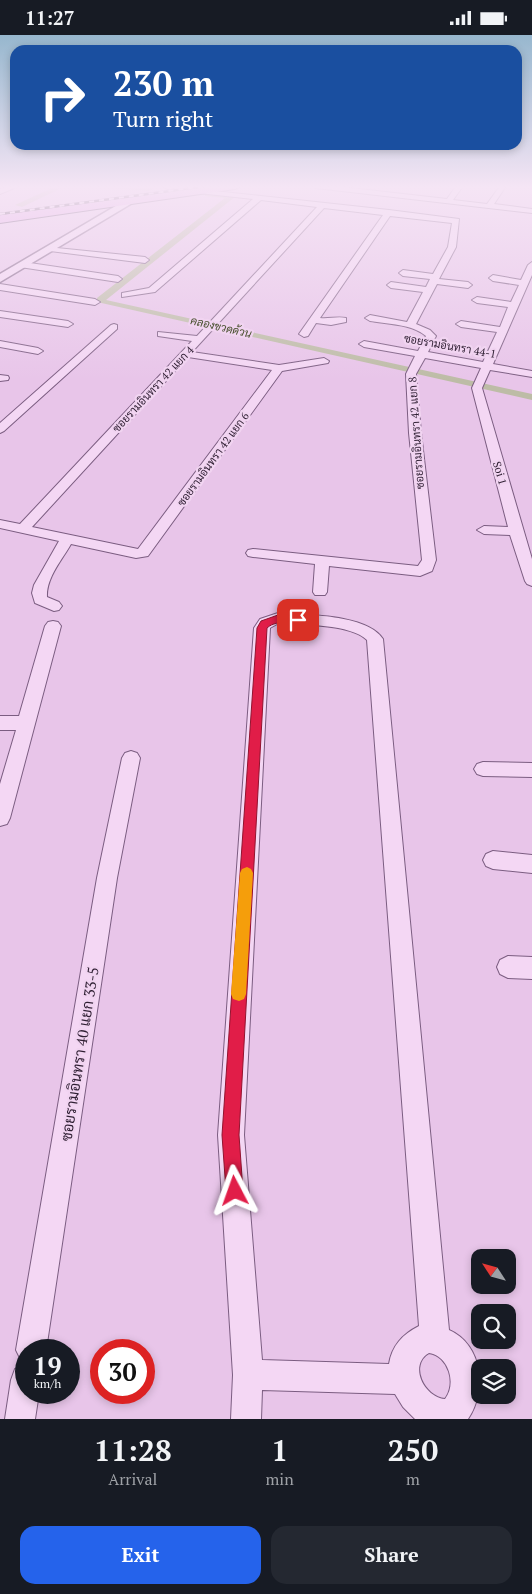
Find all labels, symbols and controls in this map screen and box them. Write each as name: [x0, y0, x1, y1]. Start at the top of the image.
text: 11:27: [25, 5, 74, 30]
text: 230 m: [113, 60, 214, 106]
icon: right: [30, 65, 95, 130]
text: Turn right: [113, 104, 213, 133]
water label: คลองขวดด้วน: [189, 313, 253, 341]
street label: ซอยรามอินทรา 44-1: [403, 331, 497, 361]
street label: ซอยรามอินทรา 42 แยก 4: [109, 343, 197, 435]
street label: ซอยรามอินทรา 42 แยก 8: [405, 376, 427, 490]
street label: ซอยรามอินทรา 42 แยก 6: [174, 409, 252, 509]
street label: Soi 1: [490, 460, 510, 486]
pin: [277, 599, 319, 641]
icon: arrive: [284, 606, 312, 634]
street label: ซอยรามอินทรา 40 แยก 33-5: [55, 965, 103, 1143]
position arrow: [208, 1164, 260, 1216]
north arrow: [471, 1249, 516, 1294]
map controls: [471, 1249, 516, 1404]
button: search: [471, 1304, 516, 1349]
speed limit sign: 30: [90, 1339, 155, 1404]
text: 19: [33, 1349, 62, 1382]
button: layers: [471, 1359, 516, 1404]
text: km/h: [34, 1376, 61, 1391]
text: 11:28: [94, 1430, 172, 1470]
text: 1: [271, 1430, 288, 1470]
text: 250: [387, 1430, 438, 1470]
text: Arrival: [108, 1468, 157, 1490]
text: min: [266, 1468, 294, 1490]
text: m: [406, 1468, 420, 1490]
button: Exit: [20, 1526, 261, 1584]
button: Share: [271, 1526, 512, 1584]

